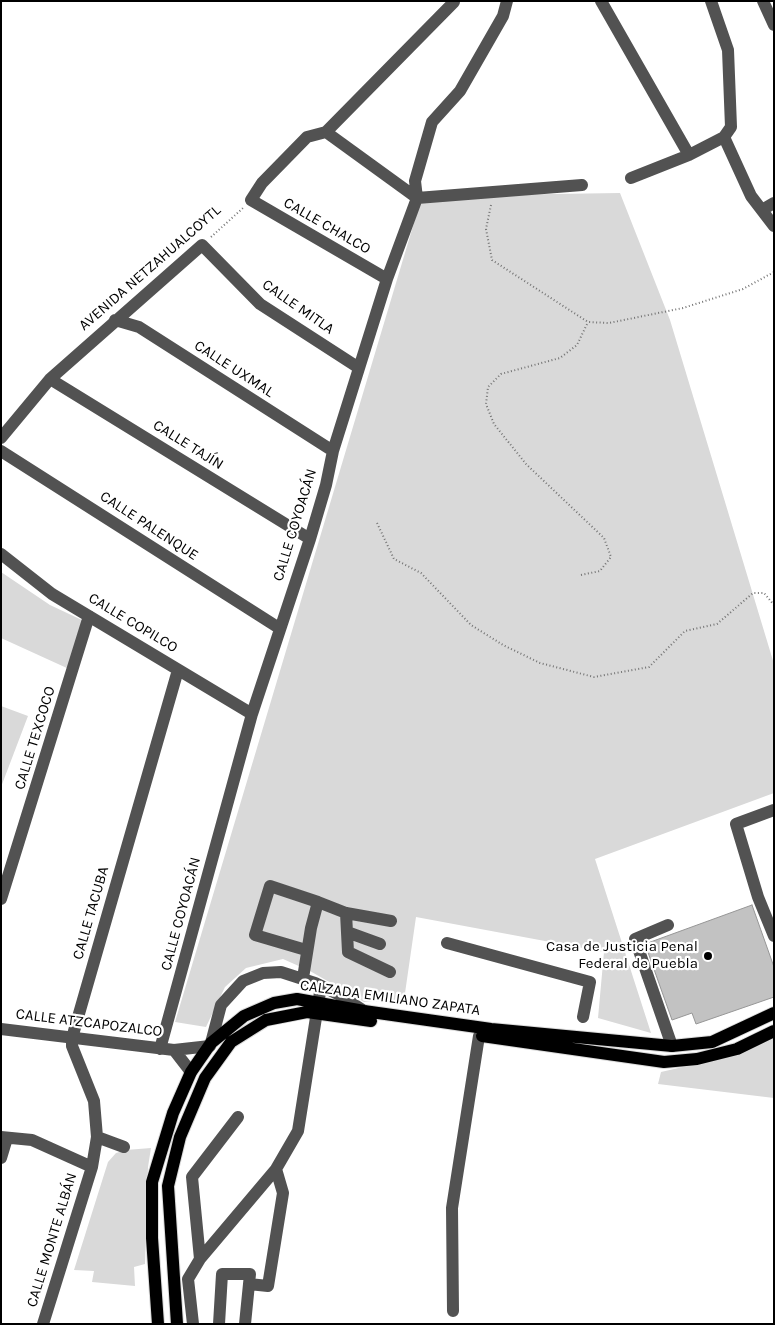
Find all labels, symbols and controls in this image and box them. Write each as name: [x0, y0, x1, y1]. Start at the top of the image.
street label: CALLE CHALCO: [280, 194, 374, 258]
street label: AVENIDA NETZAHUALCOYTL: [75, 201, 225, 335]
street label: CALLE MITLA: [258, 276, 338, 338]
street label: CALLE UXMAL: [191, 337, 277, 401]
street label: CALLE TAJÍN: [149, 416, 227, 474]
street label: CALLE COYOACÁN: [269, 467, 321, 583]
street label: CALLE PALENQUE: [96, 487, 202, 565]
street label: CALLE COPILCO: [85, 589, 181, 657]
street label: CALLE TEXCOCO: [11, 684, 59, 792]
street label: CALLE COYOACÁN: [157, 855, 205, 973]
street label: CALLE TACUBA: [69, 864, 113, 962]
place label: Casa de Justicia Penal Federal de Puebla: [546, 938, 698, 973]
marker: Casa de Justicia Penal Federal de Puebla: [702, 950, 714, 962]
street label: CALZADA EMILIANO ZAPATA: [299, 976, 481, 1020]
street label: CALLE ATZCAPOZALCO: [15, 1005, 163, 1041]
street label: CALLE MONTE ALBÁN: [23, 1171, 81, 1309]

